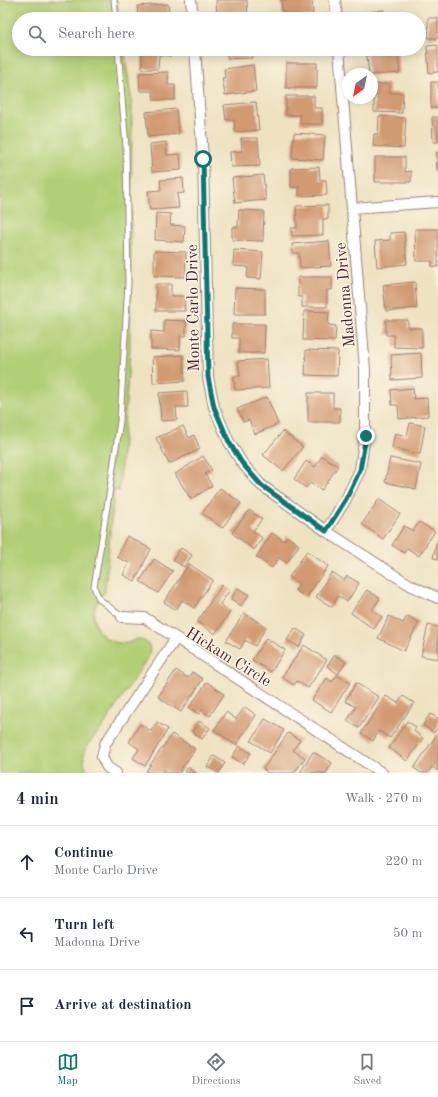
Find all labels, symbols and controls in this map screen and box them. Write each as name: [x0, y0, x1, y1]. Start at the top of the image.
search box: [12, 12, 426, 56]
icon: search: [26, 23, 48, 45]
text: Search here: [58, 27, 135, 42]
north arrow: [342, 68, 378, 104]
route start: [194, 150, 212, 168]
street label: Madonna Drive: [333, 241, 359, 348]
street label: Monte Carlo Drive: [185, 244, 203, 372]
route end: [357, 427, 375, 445]
street label: Hickam Circle: [182, 625, 274, 690]
text: 4 min: [16, 791, 59, 808]
text: Walk · 270 m: [345, 792, 422, 805]
text: Continue: [54, 846, 113, 861]
icon: ahead: [16, 851, 38, 873]
text: 220 m: [385, 855, 422, 868]
text: Monte Carlo Drive: [54, 864, 158, 877]
text: Turn left: [54, 918, 114, 933]
icon: left: [16, 923, 38, 945]
text: 50 m: [393, 927, 422, 940]
text: Madonna Drive: [54, 936, 140, 949]
icon: arrive: [16, 995, 38, 1017]
text: Arrive at destination: [54, 998, 192, 1013]
tab: Map: [57, 1051, 79, 1089]
tab: Directions: [192, 1051, 240, 1089]
tab: Saved: [353, 1051, 381, 1089]

